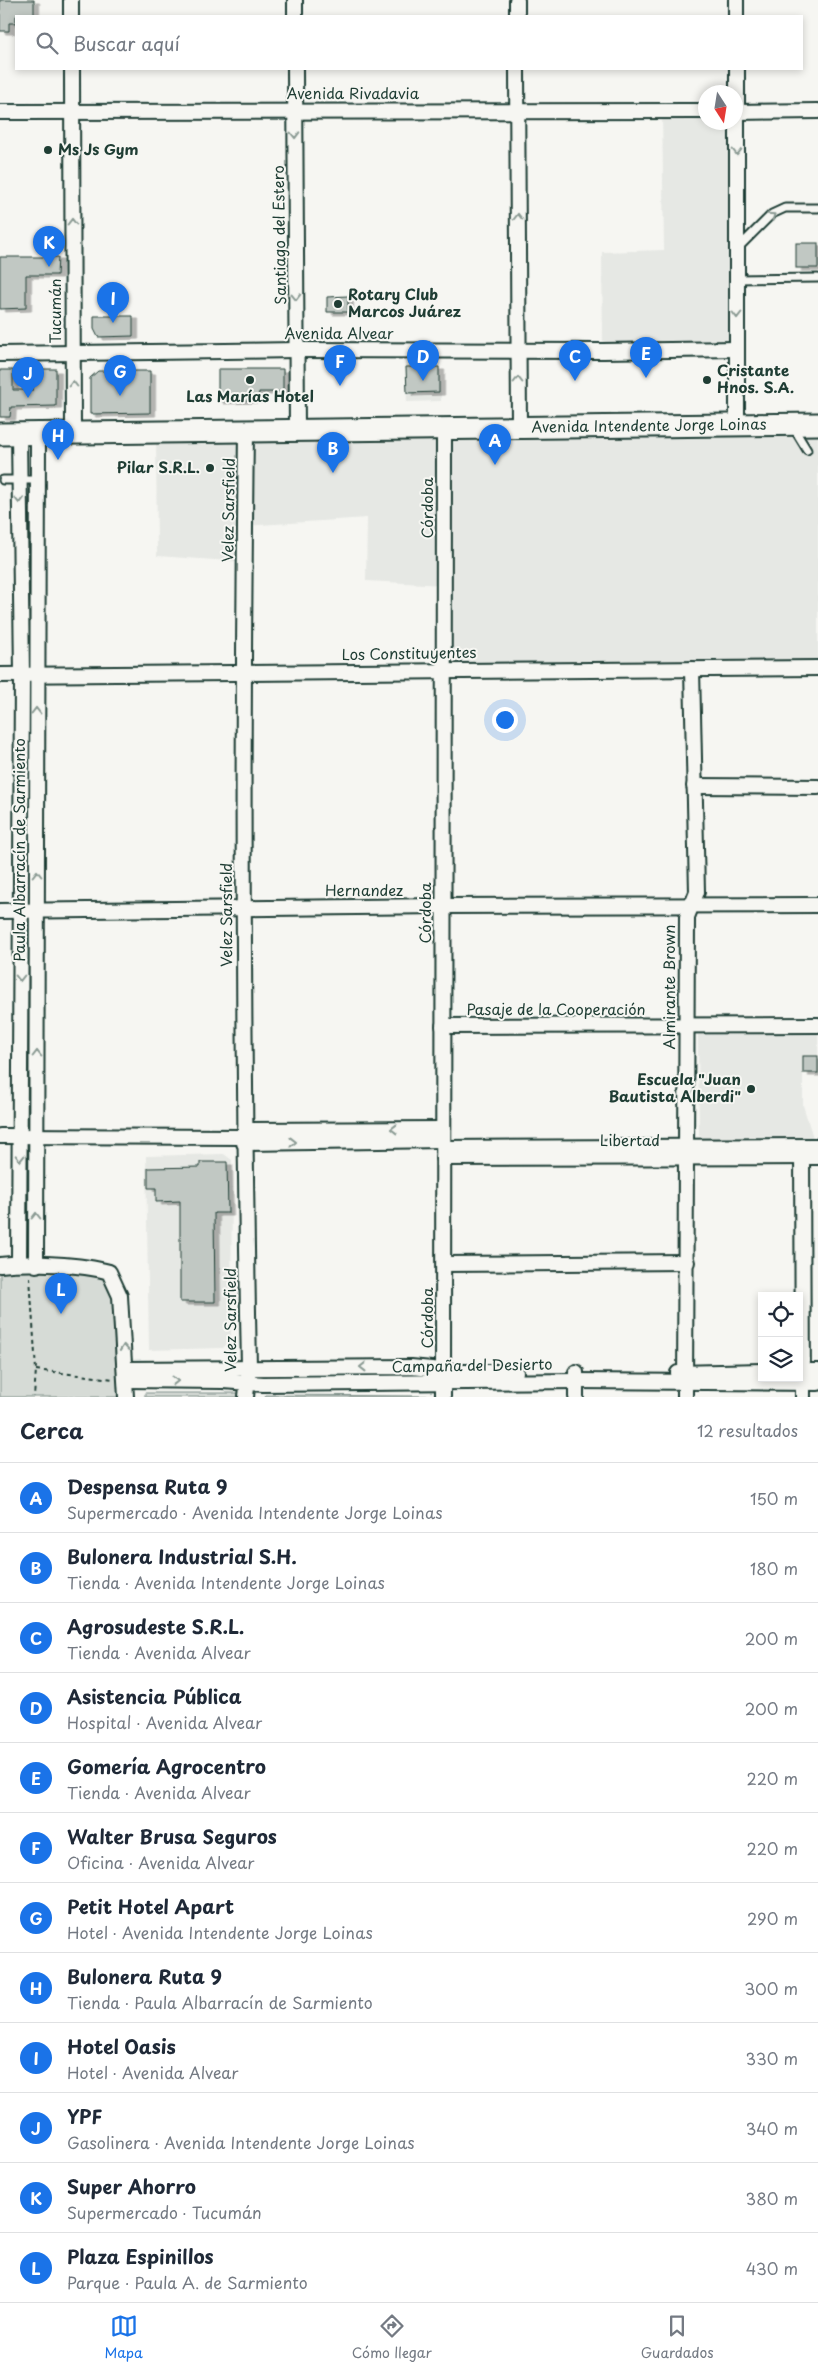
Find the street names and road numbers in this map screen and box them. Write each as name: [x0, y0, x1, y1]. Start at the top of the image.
street label: Avenida Rivadavia: [287, 81, 420, 104]
street label: Santiago del Estero: [266, 165, 291, 305]
street label: Tucumán: [43, 278, 66, 344]
street label: Avenida Alvear: [284, 321, 394, 344]
street label: Avenida Intendente Jorge Loinas: [531, 412, 767, 438]
street label: Velez Sarsfield: [215, 458, 240, 562]
street label: Córdoba: [415, 477, 438, 539]
street label: Los Constituyentes: [341, 640, 477, 665]
street label: Paula Albarracín de Sarmiento: [7, 738, 30, 962]
street label: Velez Sarsfield: [214, 863, 237, 967]
street label: Hernandez: [325, 878, 403, 901]
street label: Córdoba: [413, 882, 436, 944]
street label: Almirante Brown: [657, 925, 680, 1049]
street label: Pasaje de la Cooperación: [466, 997, 646, 1020]
street label: Libertad: [600, 1128, 660, 1151]
street label: Velez Sarsfield: [218, 1268, 241, 1372]
street label: Córdoba: [415, 1287, 438, 1349]
street label: Campaña del Desierto: [391, 1352, 553, 1377]

